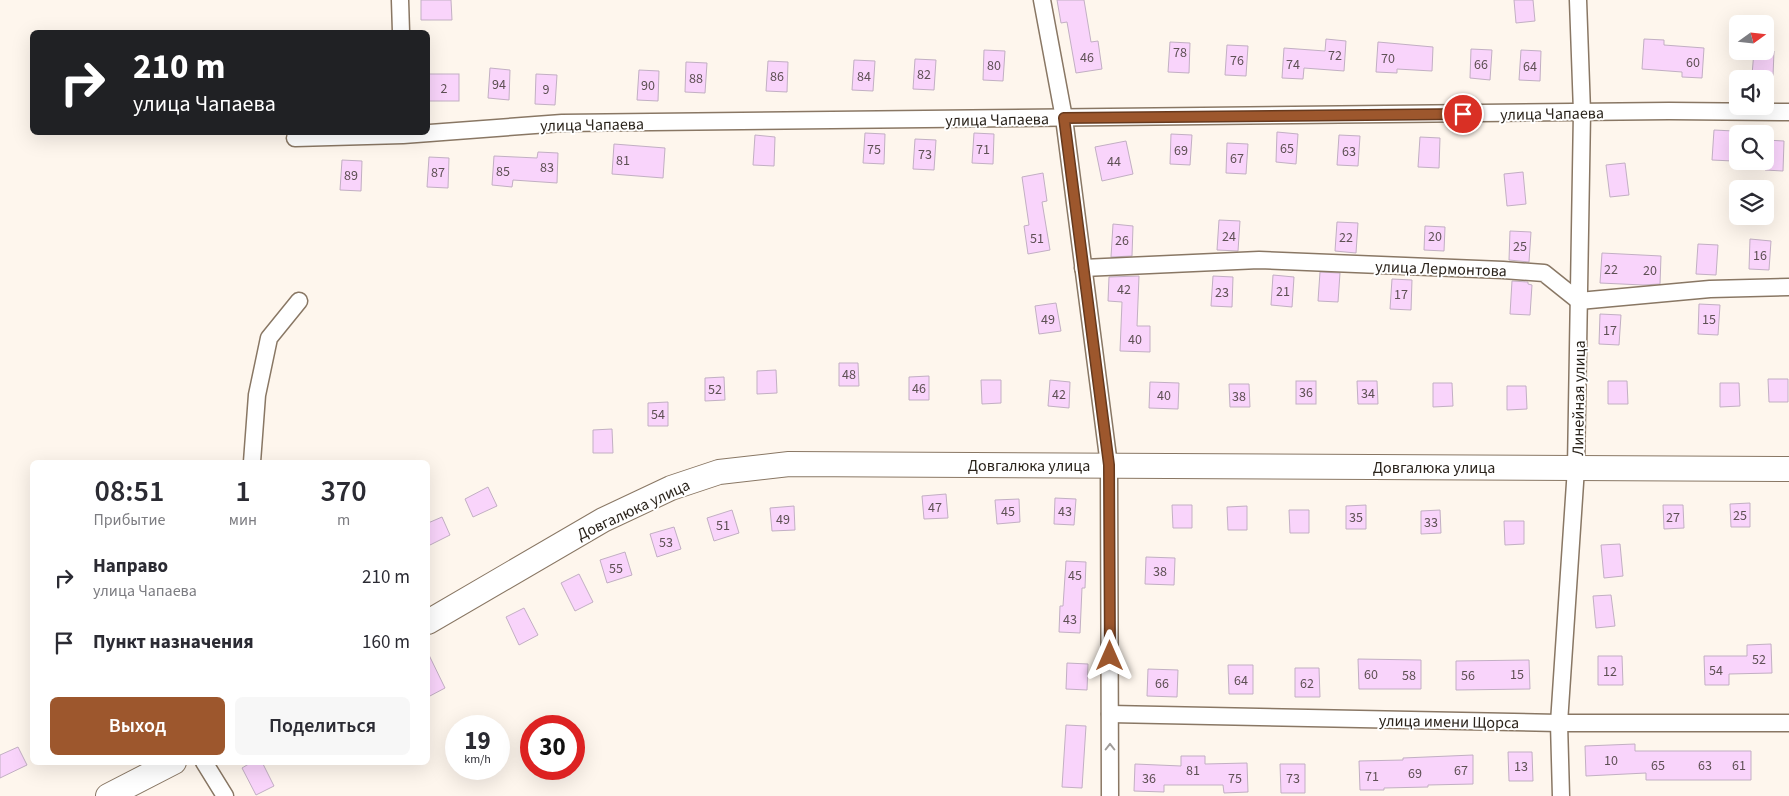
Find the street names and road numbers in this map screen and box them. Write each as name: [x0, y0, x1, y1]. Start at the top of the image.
street label: улица Чапаева: [1500, 102, 1604, 126]
street label: улица Чапаева: [945, 108, 1049, 132]
street label: улица Чапаева: [540, 113, 644, 137]
street label: улица Лермонтова: [1375, 256, 1507, 282]
street label: Линейная улица: [1567, 340, 1591, 456]
street label: Довгалюка улица: [968, 455, 1090, 477]
street label: Довгалюка улица: [1373, 457, 1495, 479]
street label: Довгалюка улица: [573, 474, 694, 546]
street label: улица имени Щорса: [1379, 710, 1519, 734]

